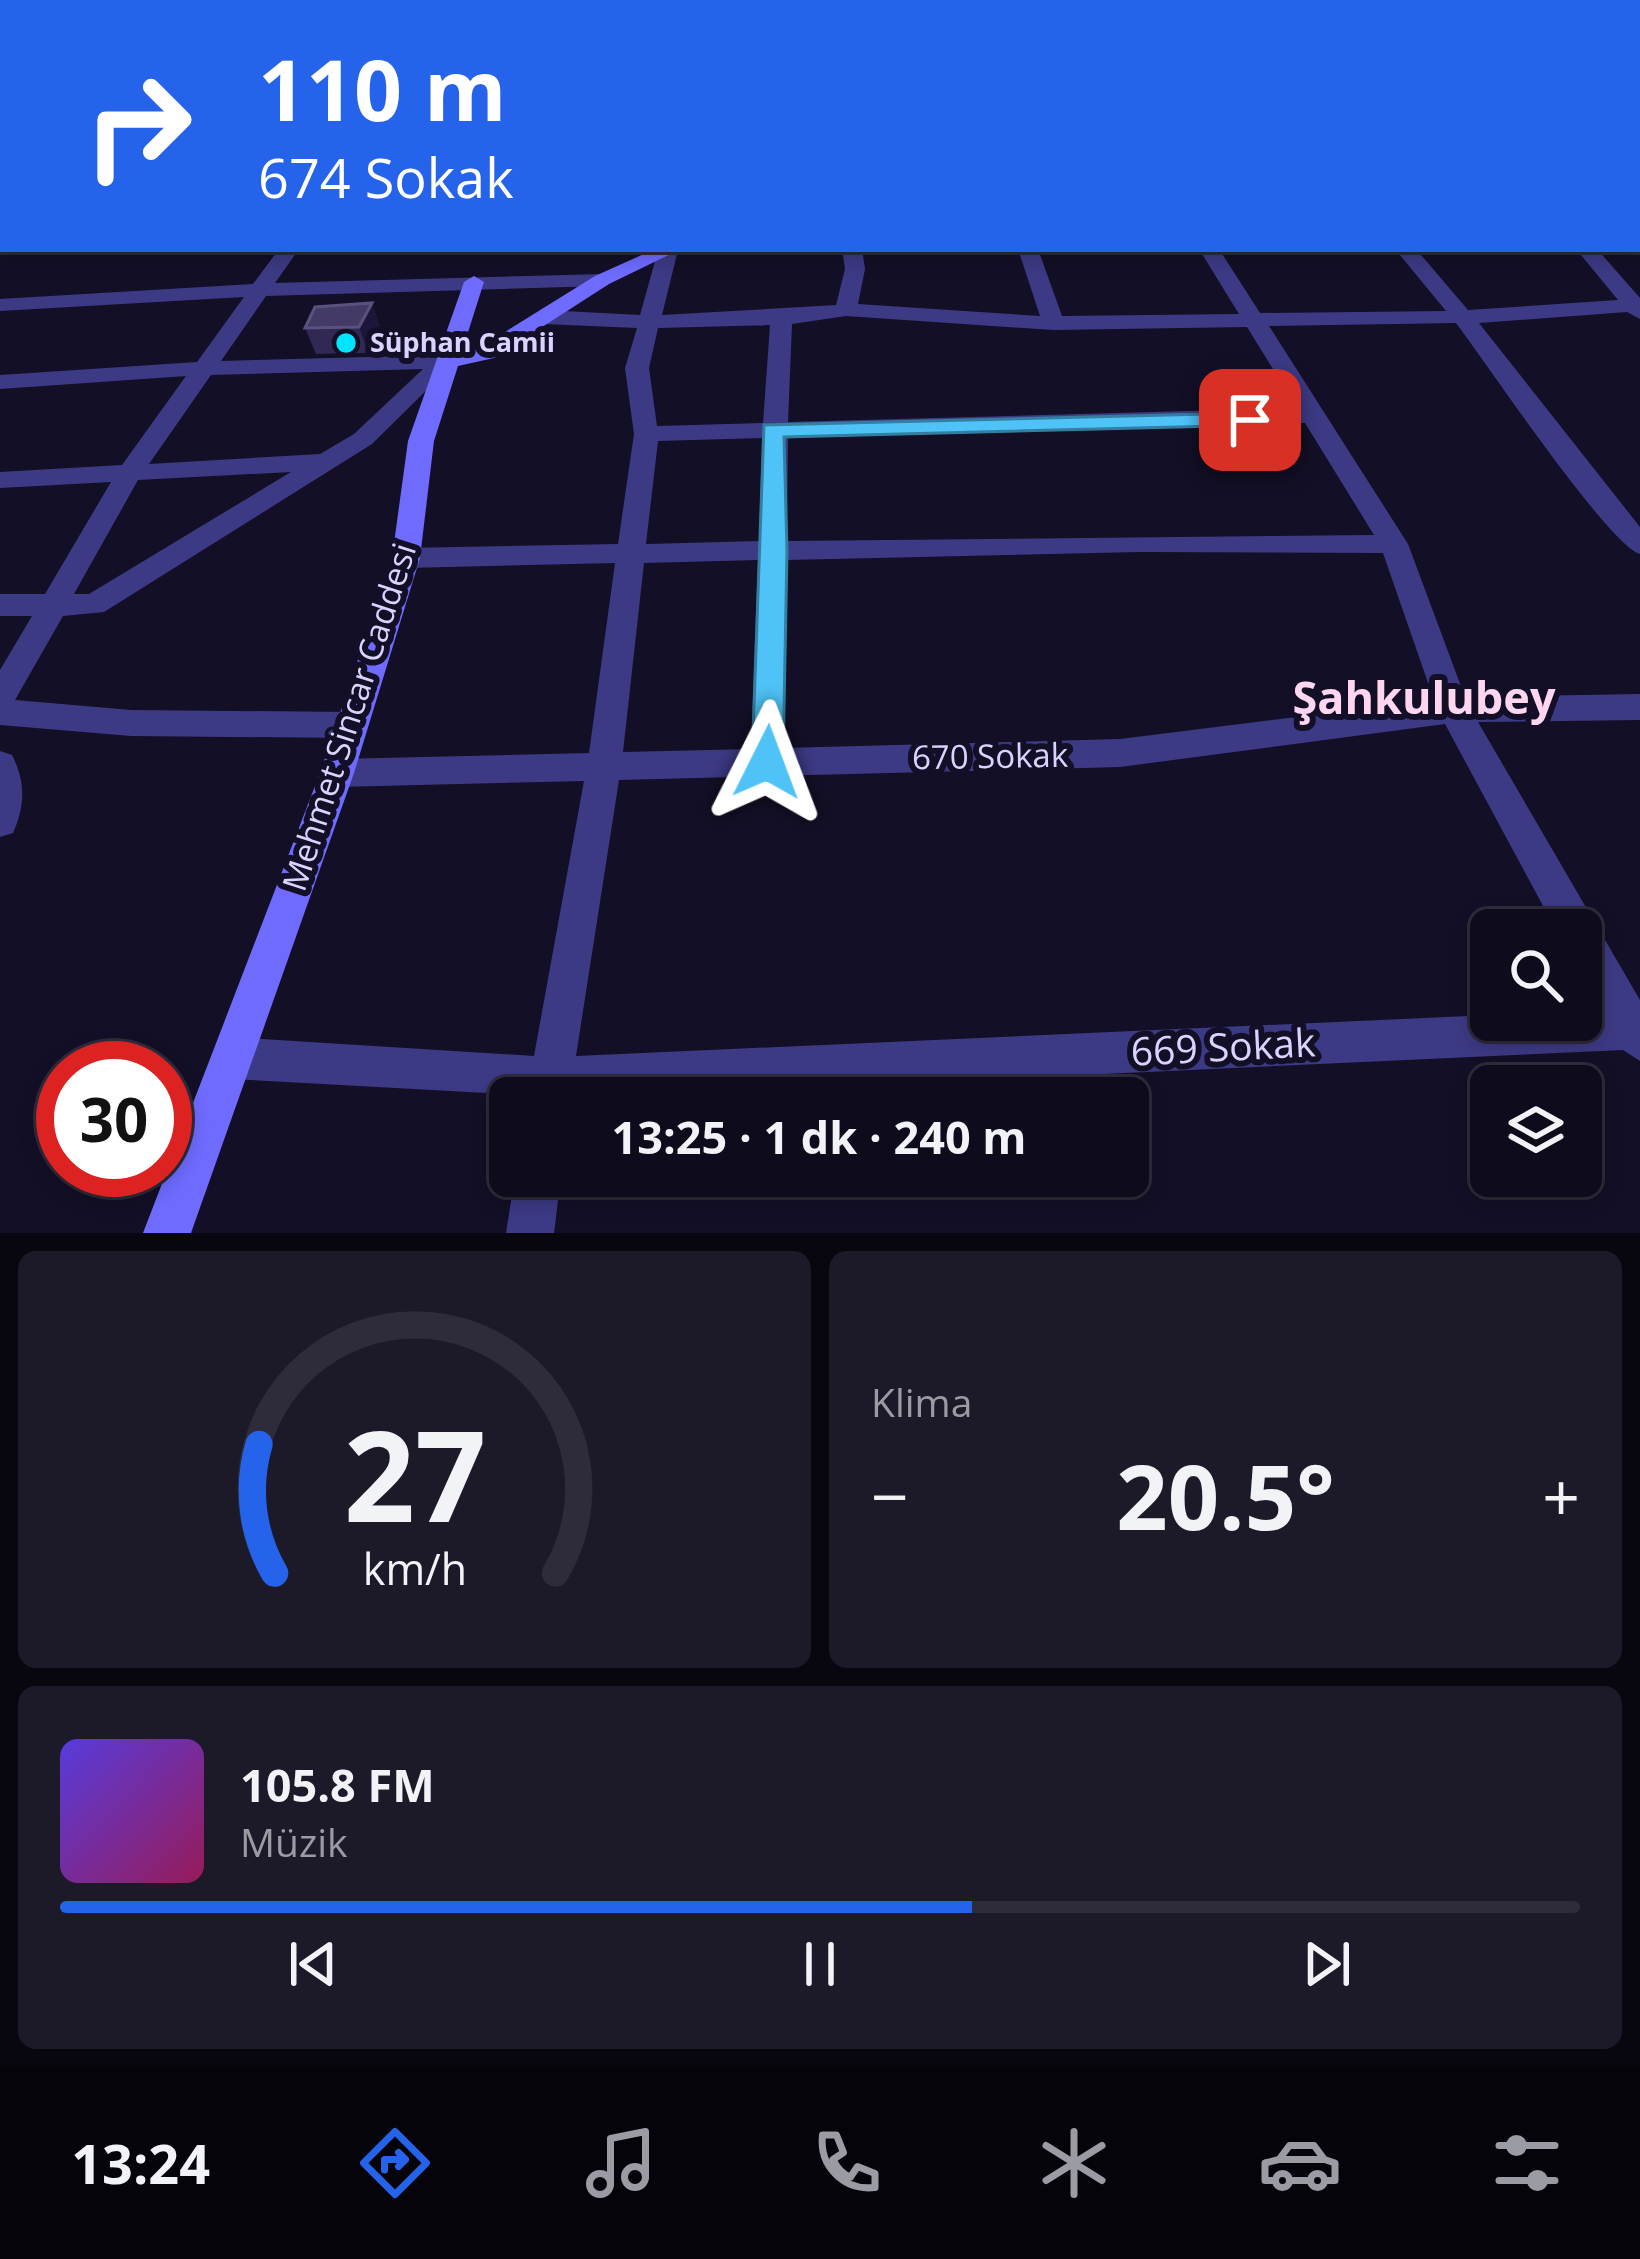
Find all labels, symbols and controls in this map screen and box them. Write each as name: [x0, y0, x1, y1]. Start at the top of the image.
text: 110 m: [258, 31, 506, 146]
icon: right: [60, 48, 216, 204]
text: 674 Sokak: [258, 140, 514, 214]
place label: Süphan Camii: [370, 323, 555, 360]
marker: Süphan Camii: [333, 330, 359, 356]
pin: [1199, 369, 1301, 471]
icon: arrive: [1217, 387, 1283, 453]
street label: Mehmet Sincar Caddesi: [271, 537, 426, 896]
district label: Şahkulubey: [1293, 666, 1556, 727]
position arrow: [704, 699, 830, 825]
street label: 670 Sokak: [912, 732, 1069, 779]
map controls: [1470, 909, 1602, 1197]
button: search: [1470, 909, 1602, 1041]
street label: 669 Sokak: [1129, 1014, 1317, 1077]
speed limit sign: 30: [36, 1041, 192, 1197]
button: layers: [1470, 1065, 1602, 1197]
text: 13:25 · 1 dk · 240 m: [611, 1106, 1027, 1167]
text: Klima: [871, 1375, 972, 1428]
text: 27: [343, 1389, 486, 1559]
text: 20.5°: [1116, 1434, 1335, 1556]
text: −: [871, 1450, 909, 1540]
text: +: [1542, 1450, 1580, 1540]
text: km/h: [362, 1538, 467, 1597]
text: 105.8 FM: [240, 1754, 435, 1815]
text: Müzik: [240, 1815, 348, 1868]
icon: previous: [280, 1931, 346, 1997]
icon: pause: [787, 1931, 853, 1997]
icon: next: [1294, 1931, 1360, 1997]
icon: directions: [353, 2121, 437, 2205]
icon: music: [579, 2121, 663, 2205]
icon: phone: [805, 2121, 889, 2205]
icon: climate: [1032, 2121, 1116, 2205]
icon: car: [1258, 2121, 1342, 2205]
icon: filters: [1485, 2121, 1569, 2205]
text: 13:24: [71, 2126, 210, 2200]

